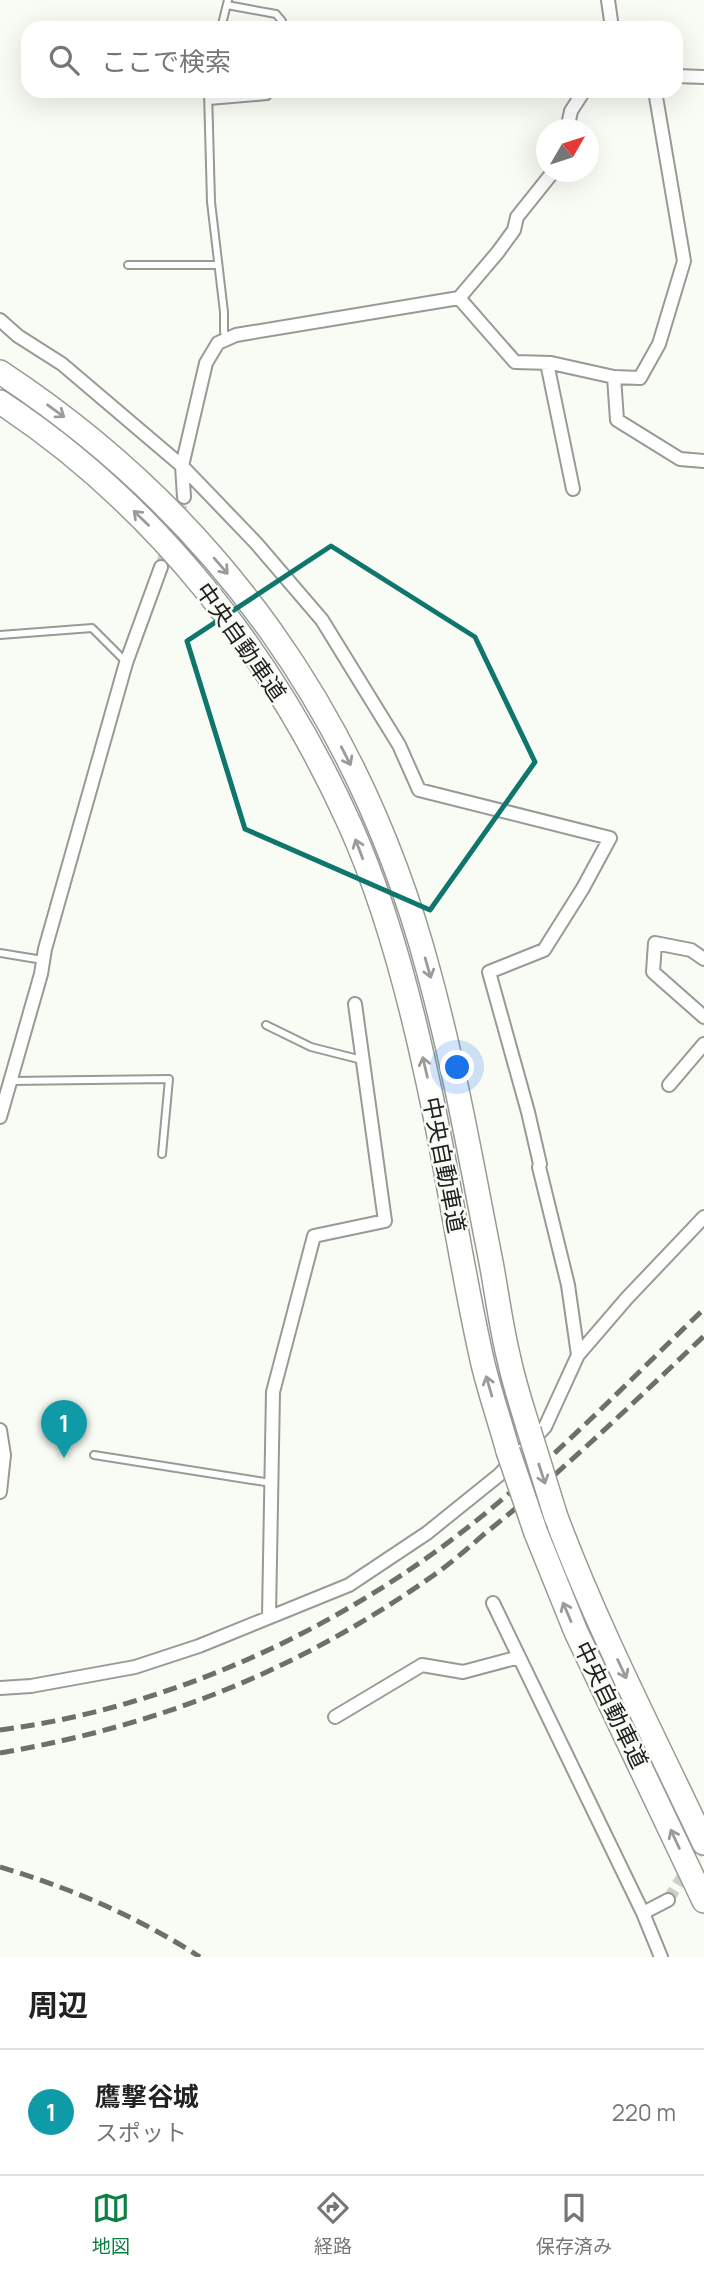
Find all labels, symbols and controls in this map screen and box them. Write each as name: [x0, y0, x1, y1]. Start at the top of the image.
search box: [21, 21, 683, 98]
icon: search: [45, 41, 83, 79]
text: ここで検索: [101, 43, 231, 79]
north arrow: [536, 119, 599, 182]
one-way arrow: [46, 404, 65, 418]
one-way arrow: [132, 510, 150, 526]
one-way arrow: [213, 557, 229, 575]
street label: 中央自動車道: [189, 576, 295, 707]
one-way arrow: [340, 745, 354, 766]
one-way arrow: [352, 839, 364, 861]
one-way arrow: [422, 956, 435, 978]
your location: [440, 1050, 474, 1084]
one-way arrow: [417, 1056, 431, 1079]
street label: 中央自動車道: [416, 1094, 474, 1236]
one-way arrow: [482, 1375, 495, 1397]
pin: 1: [41, 1400, 87, 1458]
one-way arrow: [537, 1462, 550, 1484]
one-way arrow: [560, 1601, 573, 1623]
street label: 中央自動車道: [567, 1636, 657, 1774]
one-way arrow: [616, 1658, 629, 1680]
one-way arrow: [667, 1829, 681, 1850]
text: 周辺: [28, 1984, 88, 2025]
text: 鷹撃谷城: [95, 2078, 199, 2114]
text: 1: [46, 2096, 56, 2128]
text: 220 m: [612, 2096, 676, 2128]
text: スポット: [95, 2116, 187, 2148]
tab: 地図: [92, 2189, 130, 2259]
tab: 経路: [314, 2189, 352, 2259]
tab: 保存済み: [536, 2189, 612, 2259]

